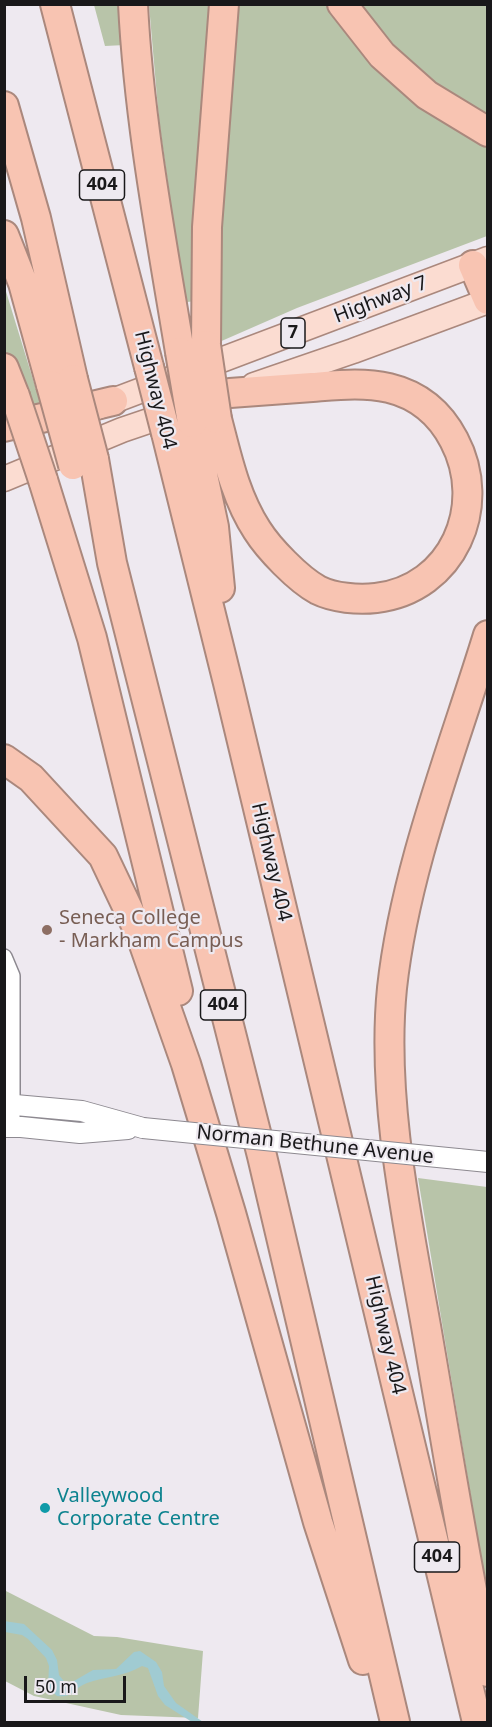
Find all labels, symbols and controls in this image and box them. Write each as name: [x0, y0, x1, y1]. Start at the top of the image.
road number: 404: [80, 170, 124, 200]
street label: Highway 7: [331, 271, 431, 329]
road number: 7: [281, 318, 305, 348]
street label: Highway 404: [129, 328, 181, 452]
street label: Highway 404: [246, 800, 296, 924]
place label: Seneca College - Markham Campus: [59, 906, 243, 953]
marker: Seneca College - Markham Campus: [40, 923, 54, 937]
road number: 404: [200, 990, 246, 1020]
street label: Norman Bethune Avenue: [195, 1121, 435, 1169]
street label: Highway 404: [360, 1273, 410, 1397]
place label: Valleywood Corporate Centre: [57, 1484, 220, 1531]
marker: Valleywood Corporate Centre: [38, 1501, 52, 1515]
road number: 404: [414, 1542, 460, 1572]
scale bar: [27, 1664, 129, 1702]
text: 50 m: [35, 1674, 77, 1698]

